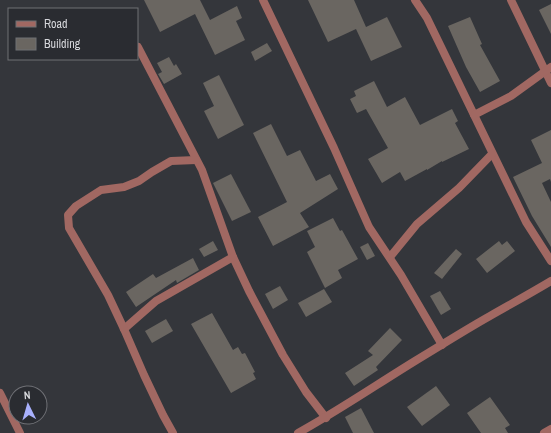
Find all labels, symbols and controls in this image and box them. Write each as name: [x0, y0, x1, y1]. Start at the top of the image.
legend: [8, 8, 138, 60]
text: Road: [44, 16, 68, 32]
text: Building: [44, 36, 81, 52]
north arrow: [8, 385, 48, 425]
text: N: [23, 388, 31, 402]

